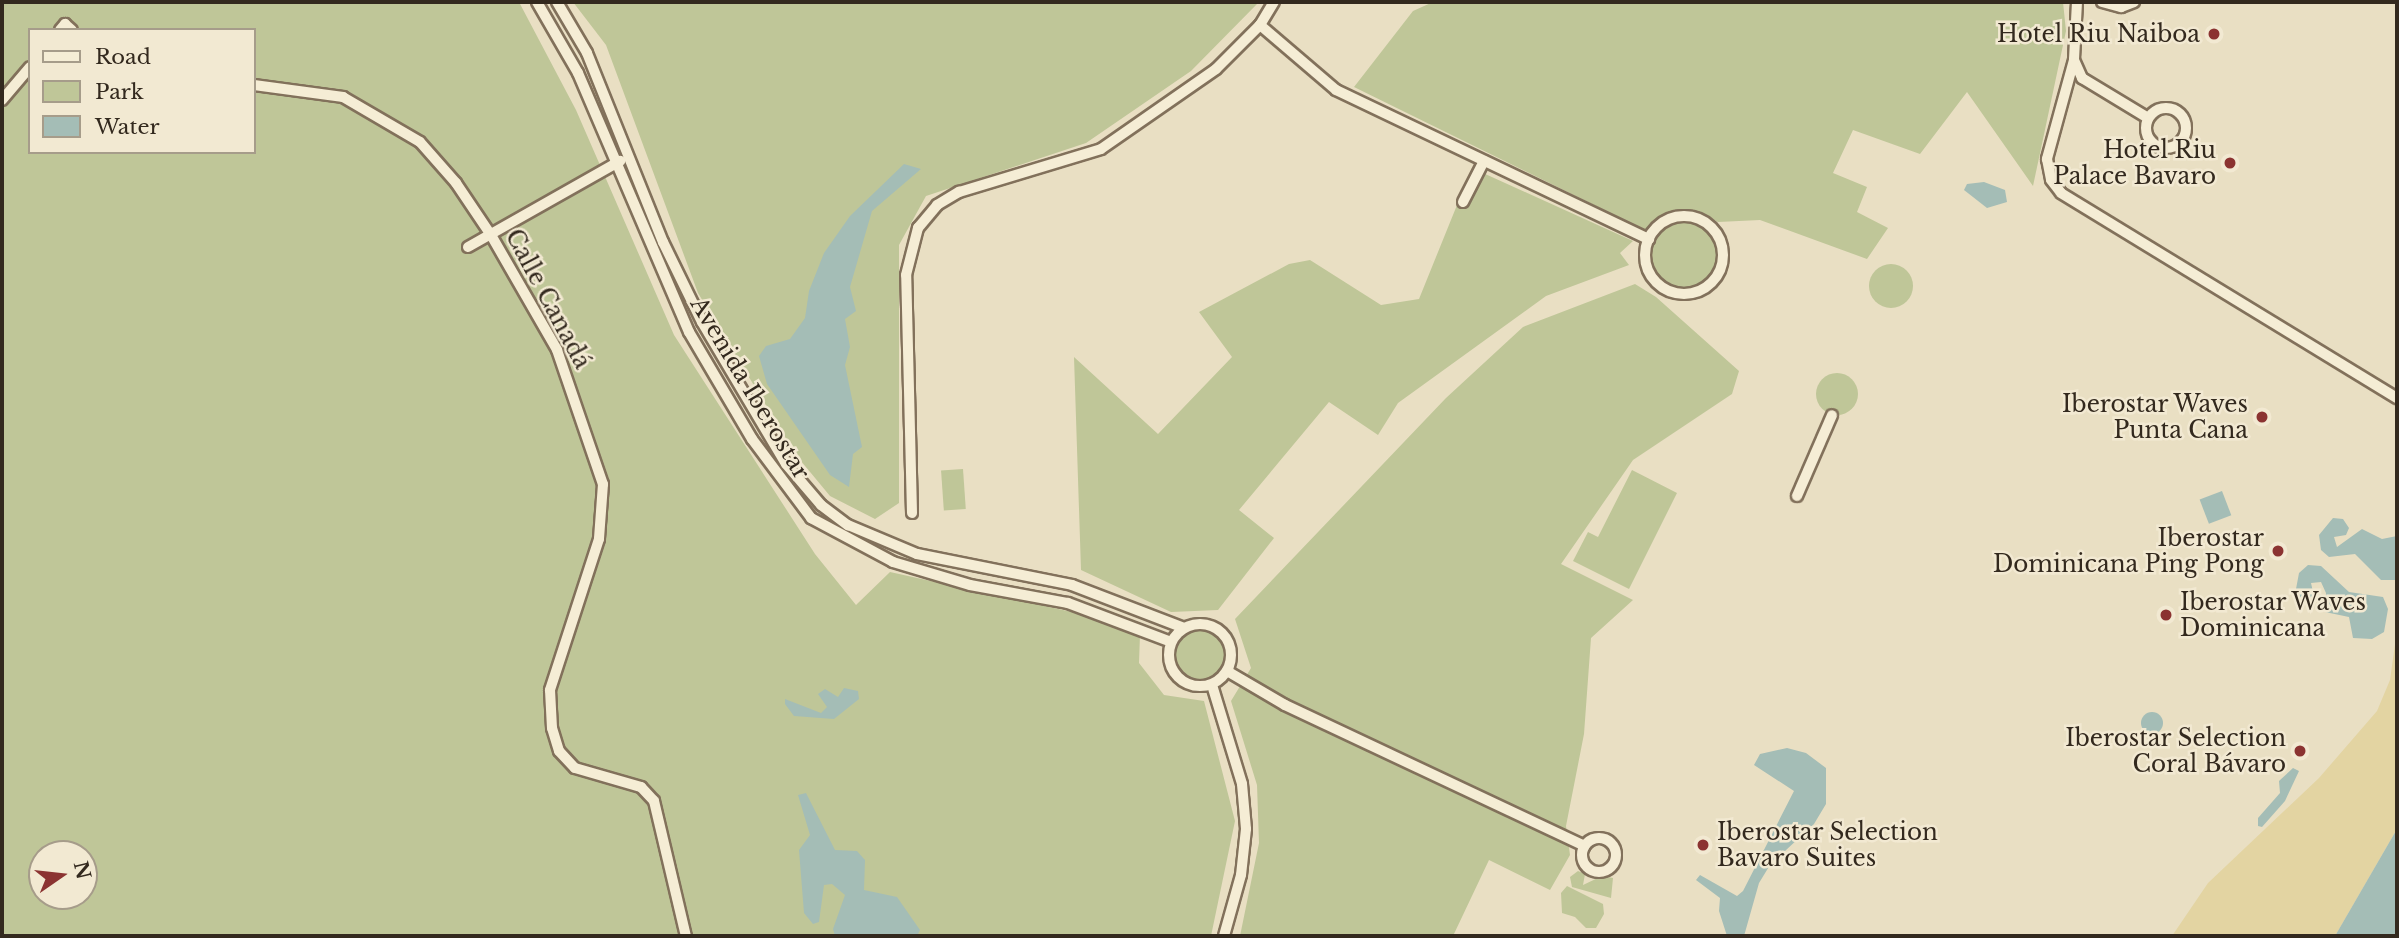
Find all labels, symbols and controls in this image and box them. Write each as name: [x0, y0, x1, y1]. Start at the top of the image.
place label: Hotel Riu Naiboa: [1997, 20, 2200, 48]
marker: Hotel Riu Naiboa: [2206, 26, 2222, 42]
legend: [28, 28, 256, 154]
text: Road: [95, 44, 151, 70]
text: Park: [95, 79, 144, 105]
text: Water: [95, 114, 159, 140]
place label: Hotel Riu Palace Bavaro: [2053, 136, 2216, 190]
marker: Hotel Riu Palace Bavaro: [2222, 155, 2238, 171]
street label: Calle Canadá: [500, 225, 596, 373]
street label: Avenida Iberostar: [685, 292, 815, 484]
place label: Iberostar Waves Punta Cana: [2061, 390, 2248, 444]
marker: Iberostar Waves Punta Cana: [2254, 409, 2270, 425]
place label: Iberostar Dominicana Ping Pong: [1993, 524, 2264, 578]
marker: Iberostar Dominicana Ping Pong: [2270, 543, 2286, 559]
place label: Iberostar Waves Dominicana: [2180, 588, 2367, 642]
marker: Iberostar Waves Dominicana: [2158, 607, 2174, 623]
place label: Iberostar Selection Coral Bávaro: [2065, 724, 2286, 778]
marker: Iberostar Selection Coral Bávaro: [2292, 743, 2308, 759]
place label: Iberostar Selection Bavaro Suites: [1717, 818, 1938, 872]
marker: Iberostar Selection Bavaro Suites: [1695, 837, 1711, 853]
north arrow: [28, 840, 98, 910]
text: N: [69, 859, 95, 882]

